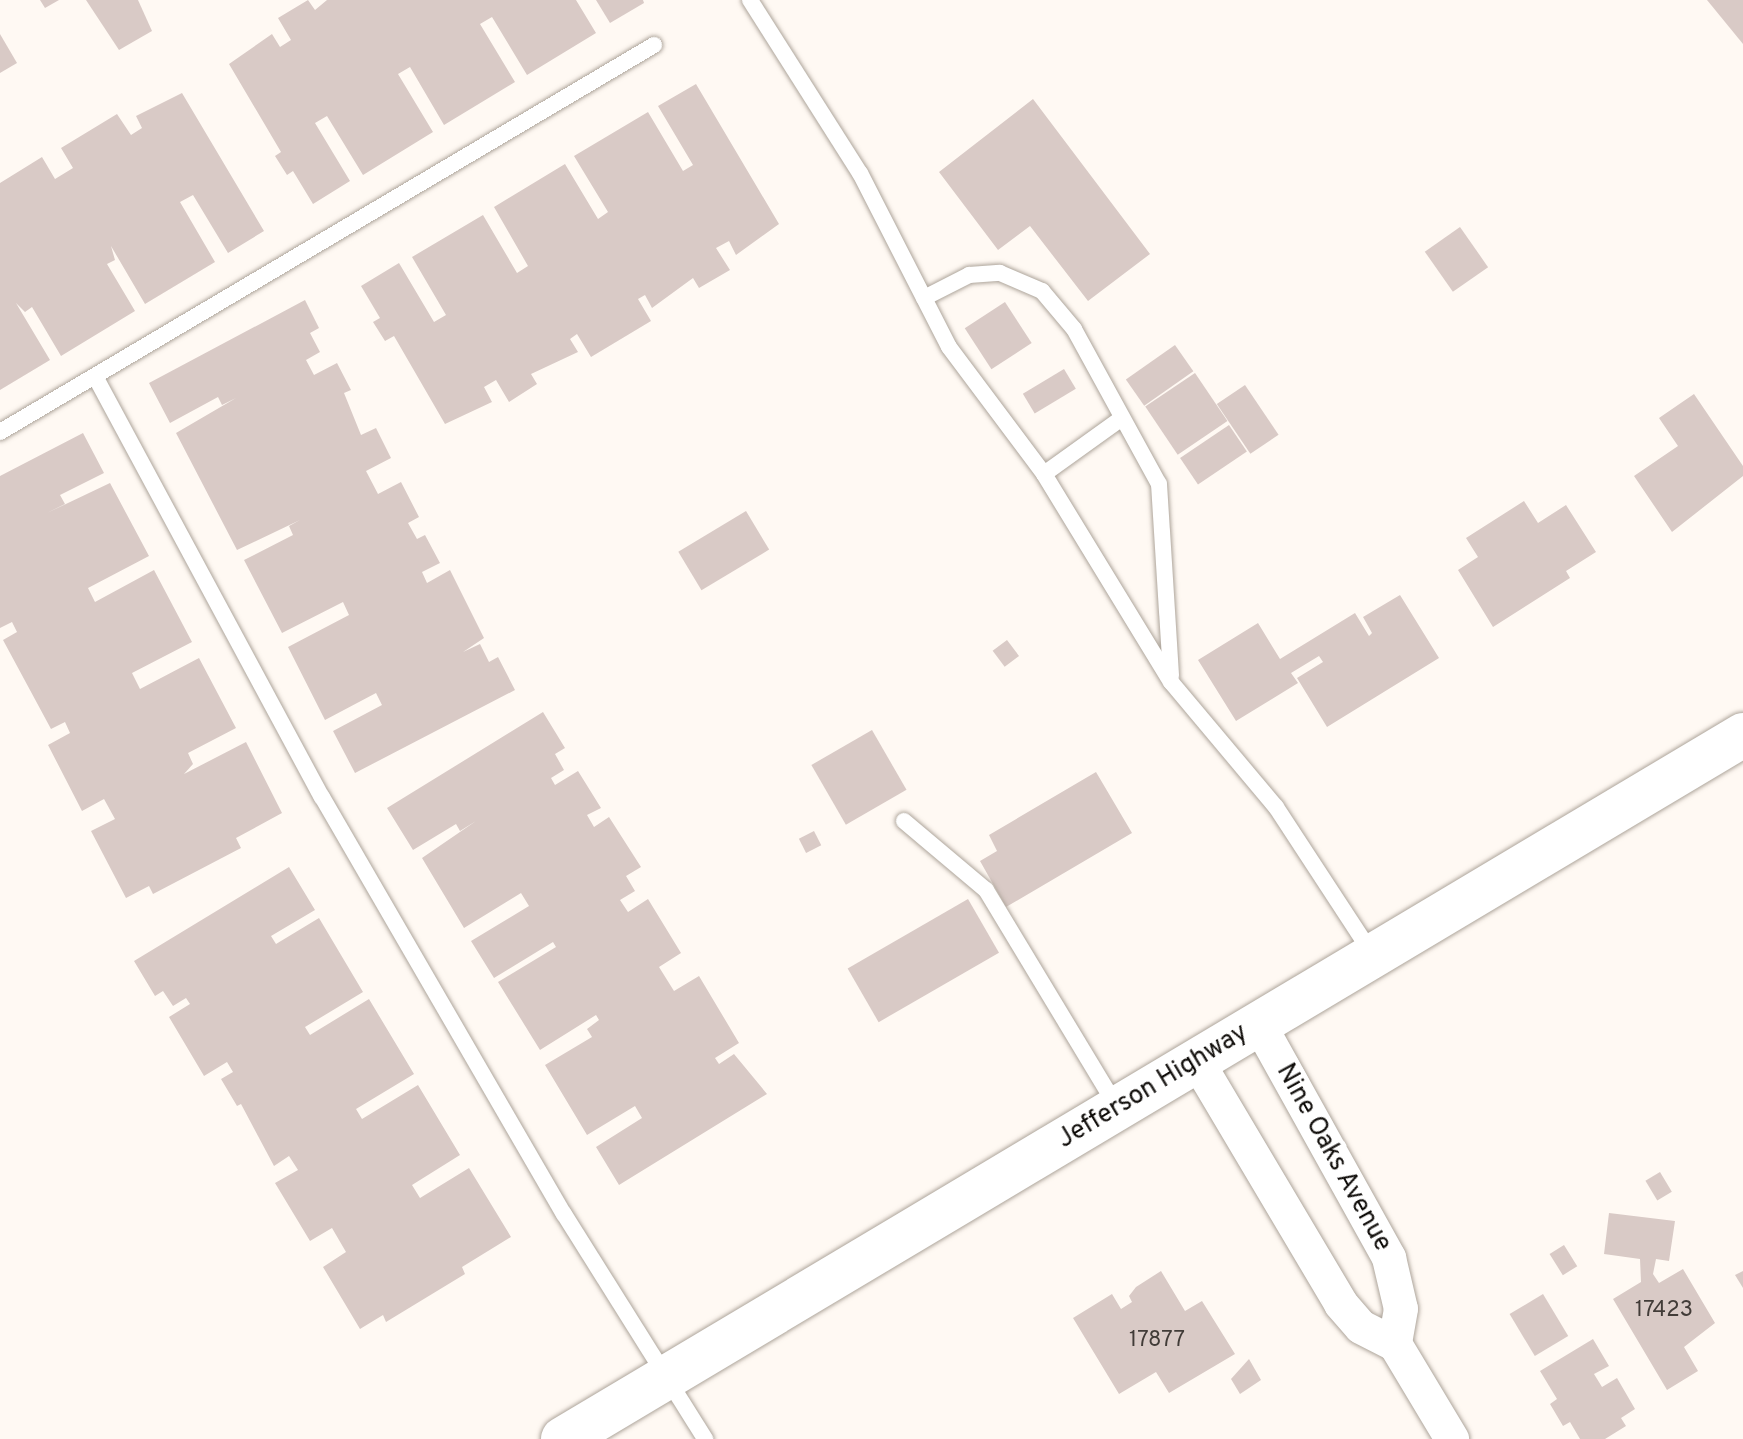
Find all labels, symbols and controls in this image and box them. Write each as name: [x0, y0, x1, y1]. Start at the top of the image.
street label: Jefferson Highway: [1052, 1018, 1254, 1156]
street label: Nine Oaks Avenue: [1268, 1058, 1398, 1258]
house number: 17423: [1635, 1298, 1693, 1324]
house number: 17877: [1129, 1328, 1185, 1354]

